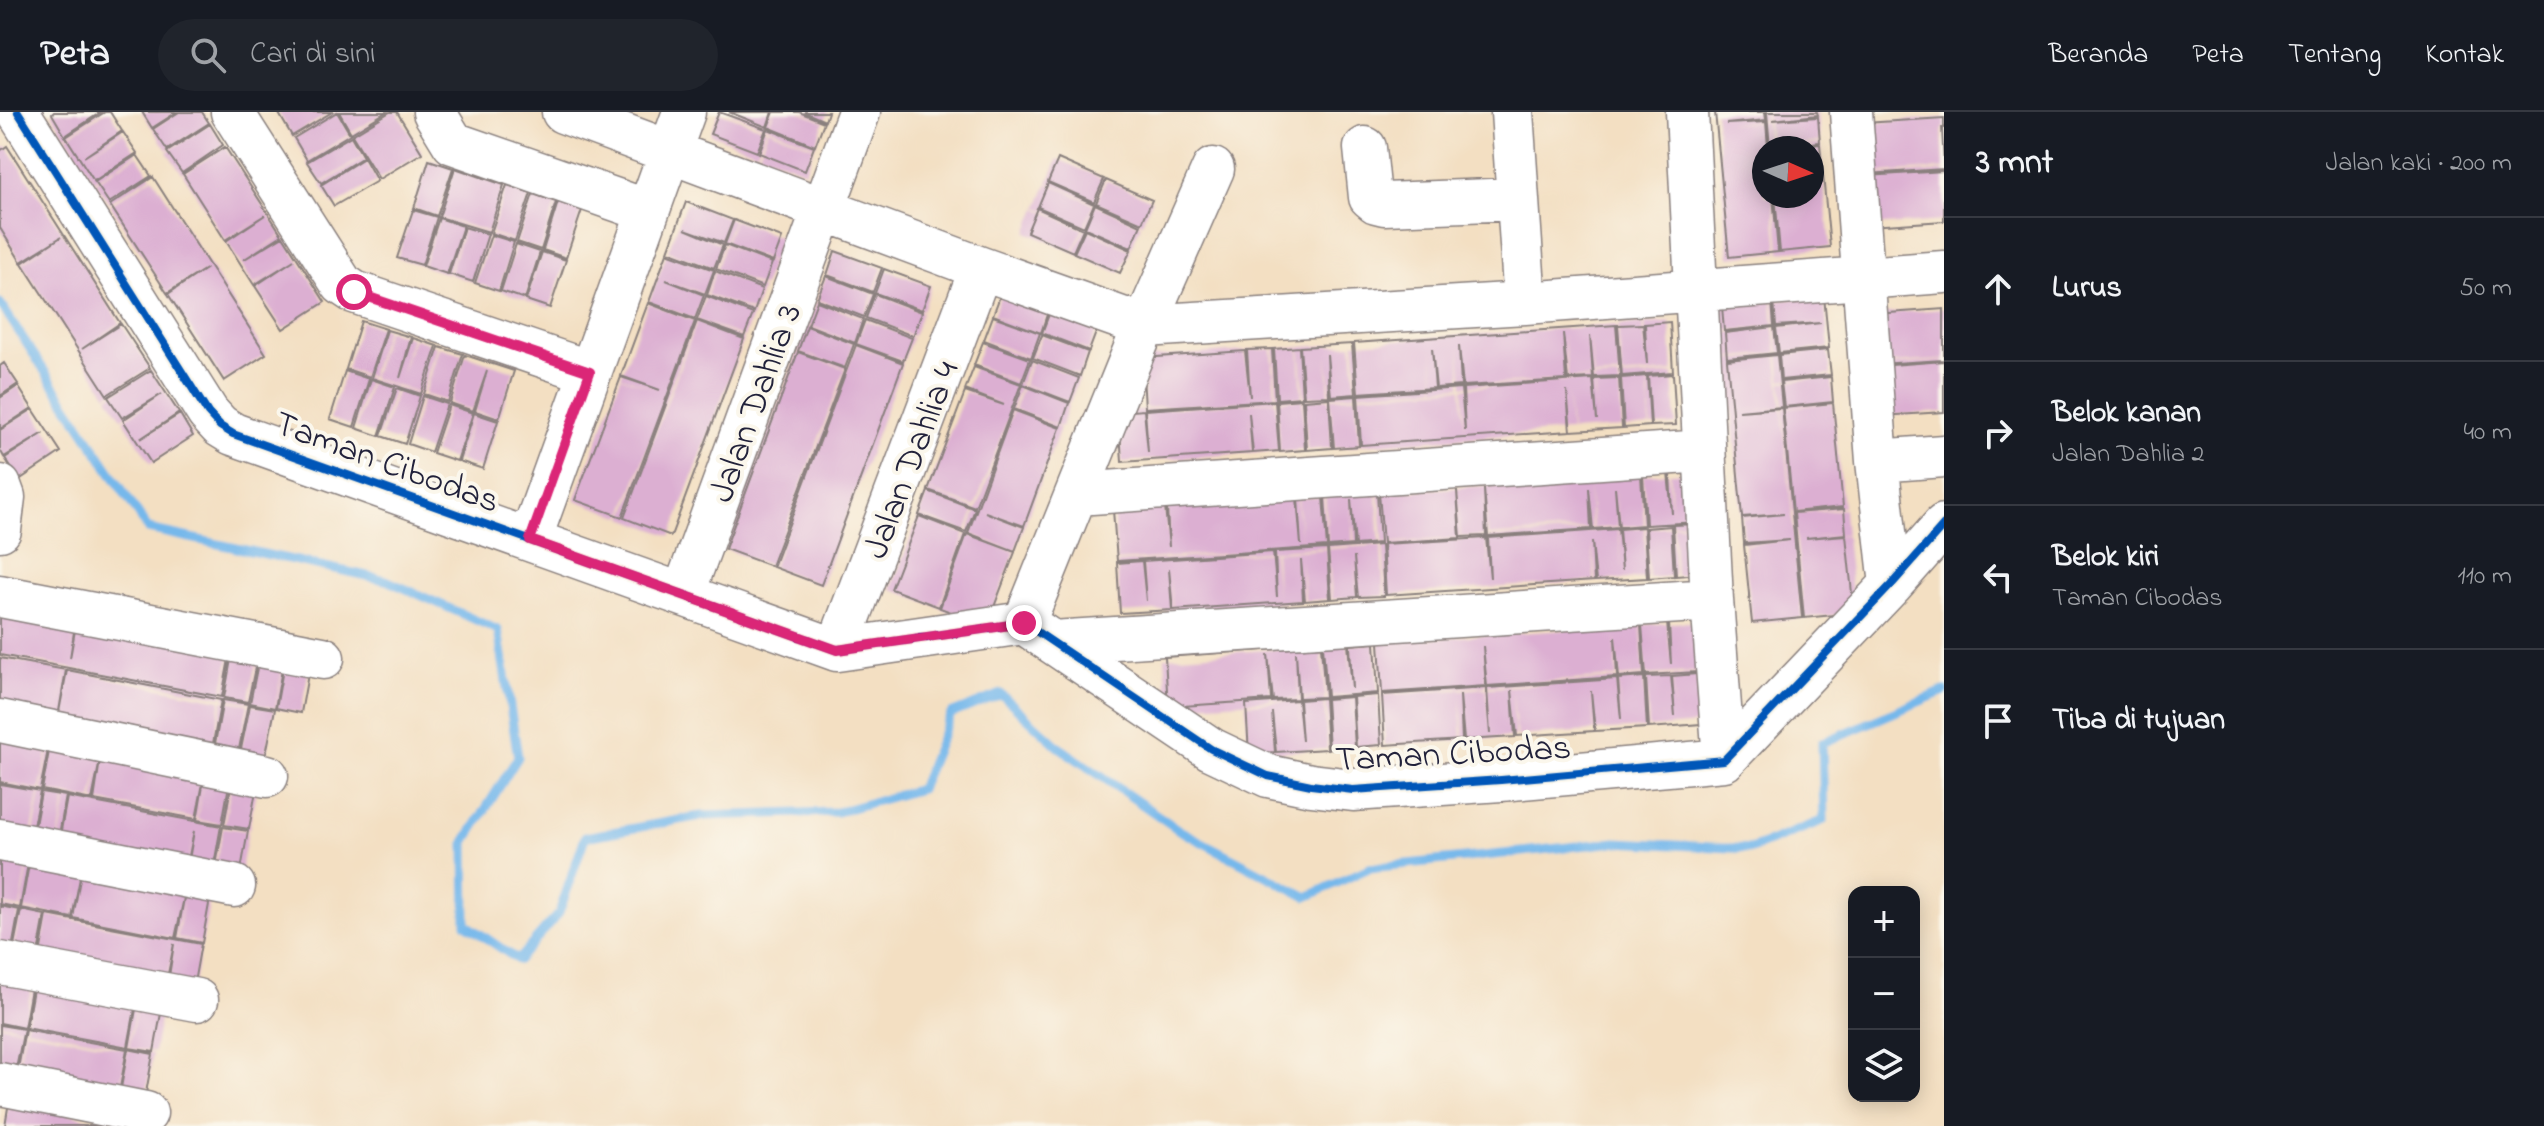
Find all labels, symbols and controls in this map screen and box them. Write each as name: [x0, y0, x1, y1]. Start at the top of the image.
search box: [158, 19, 718, 91]
text: Peta: [40, 27, 110, 83]
icon: search: [186, 33, 230, 77]
text: Cari di sini: [250, 33, 376, 77]
text: Beranda: [2048, 35, 2148, 76]
text: Peta: [2192, 35, 2244, 76]
text: Tentang: [2288, 35, 2381, 76]
text: Kontak: [2425, 35, 2504, 76]
north arrow: [1752, 136, 1824, 208]
text: 3 mnt: [1976, 139, 2053, 189]
text: Jalan kaki · 200 m: [2325, 145, 2512, 183]
icon: ahead: [1976, 267, 2020, 311]
text: Lurus: [2052, 267, 2122, 311]
text: 50 m: [2459, 270, 2512, 308]
route start: [336, 274, 372, 310]
street label: Jalan Dahlia 3: [697, 297, 818, 510]
street label: Jalan Dahlia 4: [851, 354, 975, 567]
text: Belok kanan: [2052, 392, 2201, 436]
street label: Taman Cibodas: [266, 399, 506, 530]
icon: right: [1976, 411, 2020, 455]
text: 40 m: [2463, 414, 2512, 452]
text: Jalan Dahlia 2: [2052, 436, 2204, 474]
text: Belok kiri: [2052, 536, 2159, 580]
icon: left: [1976, 555, 2020, 599]
text: 110 m: [2458, 558, 2512, 596]
text: Taman Cibodas: [2052, 580, 2223, 618]
route end: [1006, 605, 1042, 641]
icon: arrive: [1976, 699, 2020, 743]
text: Tiba di tujuan: [2052, 699, 2225, 743]
street label: Taman Cibodas: [1334, 723, 1573, 788]
map controls: [1848, 886, 1920, 1102]
button: +: [1848, 886, 1920, 958]
button: −: [1848, 958, 1920, 1030]
button: layers: [1848, 1030, 1920, 1102]

